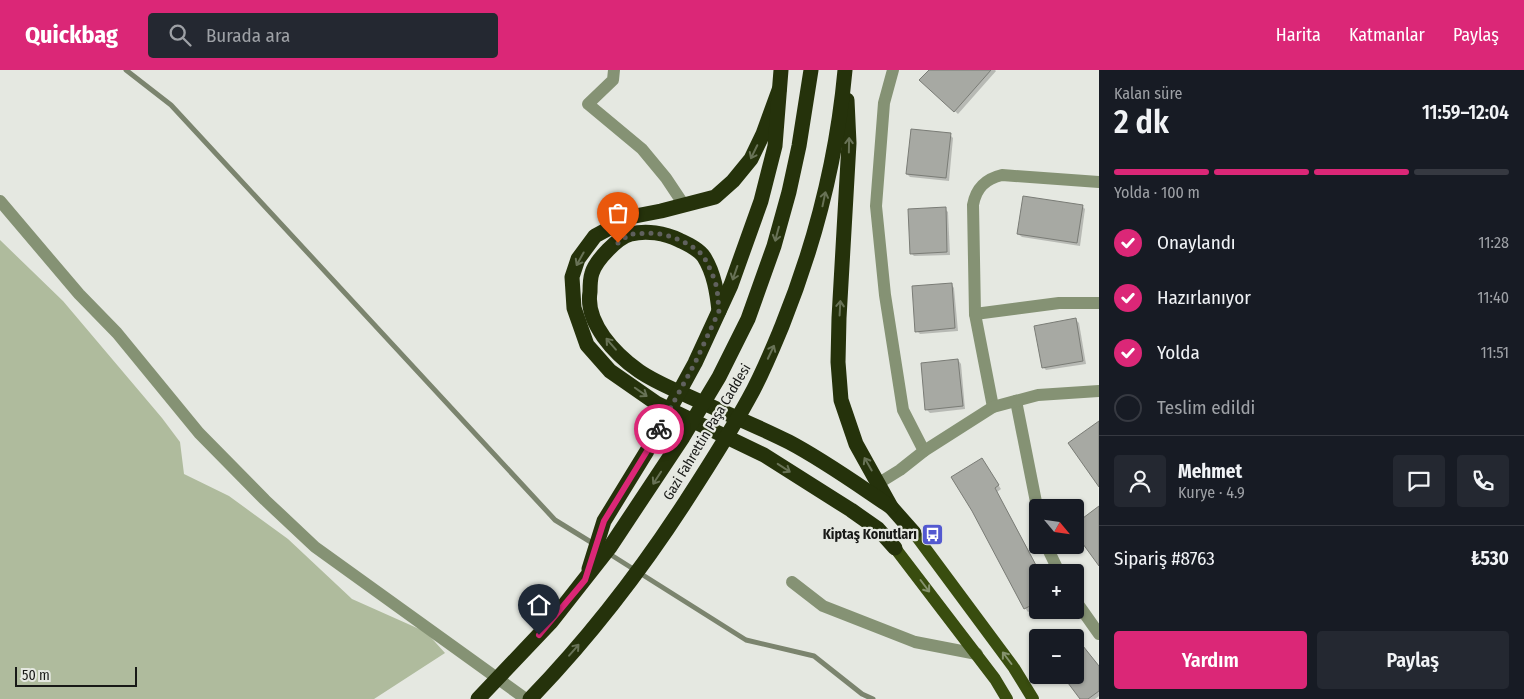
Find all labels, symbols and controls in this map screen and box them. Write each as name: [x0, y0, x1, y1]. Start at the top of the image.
search box: [148, 13, 498, 58]
text: Quickbag: [25, 21, 118, 49]
icon: search: [166, 21, 194, 49]
text: Burada ara: [206, 24, 290, 47]
text: Harita: [1276, 24, 1321, 46]
text: Katmanlar: [1349, 24, 1425, 46]
text: Paylaş: [1453, 24, 1499, 46]
text: Kalan süre: [1114, 84, 1182, 103]
text: 11:59–12:04: [1422, 101, 1509, 124]
text: 2 dk: [1114, 103, 1169, 141]
one-way arrow: [844, 138, 854, 154]
one-way arrow: [749, 144, 759, 159]
text: Yolda · 100 m: [1114, 183, 1200, 202]
one-way arrow: [819, 191, 829, 207]
pin: [597, 192, 639, 243]
icon: bag: [604, 199, 632, 227]
one-way arrow: [772, 226, 782, 242]
icon: check: [1114, 229, 1142, 257]
text: Onaylandı: [1157, 231, 1236, 254]
text: 11:28: [1478, 233, 1509, 252]
one-way arrow: [575, 251, 585, 266]
one-way arrow: [730, 264, 739, 280]
icon: check: [1114, 284, 1142, 312]
text: Hazırlanıyor: [1157, 286, 1251, 309]
text: 11:40: [1477, 288, 1509, 307]
one-way arrow: [835, 300, 844, 316]
one-way arrow: [605, 338, 616, 351]
icon: check: [1114, 339, 1142, 367]
text: Yolda: [1157, 341, 1200, 364]
text: 11:51: [1480, 343, 1509, 362]
one-way arrow: [767, 345, 776, 360]
street label: Gazi Fahrettin Paşa Caddesi: [659, 361, 755, 503]
one-way arrow: [633, 387, 647, 397]
text: Teslim edildi: [1157, 396, 1255, 419]
courier: [634, 404, 684, 454]
icon: bike: [645, 415, 673, 443]
button: person: [1114, 455, 1166, 507]
button: chat: [1393, 455, 1445, 507]
button: phone: [1457, 455, 1509, 507]
one-way arrow: [862, 458, 872, 472]
text: Mehmet: [1178, 460, 1242, 483]
one-way arrow: [777, 463, 791, 473]
one-way arrow: [651, 471, 661, 485]
text: Kurye · 4.9: [1178, 483, 1245, 502]
north arrow: [1029, 499, 1084, 554]
map controls: [1029, 499, 1084, 684]
bus stop icon: Kiptaş Konutları: [921, 522, 945, 546]
place label: Kiptaş Konutları: [823, 526, 917, 544]
text: Sipariş #8763: [1114, 547, 1215, 570]
text: ₺530: [1471, 547, 1509, 570]
button: +: [1029, 564, 1084, 619]
one-way arrow: [920, 579, 931, 592]
pin: [518, 584, 560, 635]
icon: home: [525, 591, 553, 619]
button: −: [1029, 629, 1084, 684]
button: Yardım: [1114, 631, 1307, 689]
button: Paylaş: [1317, 631, 1509, 689]
one-way arrow: [569, 644, 580, 657]
one-way arrow: [1001, 652, 1012, 665]
scale bar: [15, 664, 138, 687]
text: 50 m: [22, 667, 50, 684]

